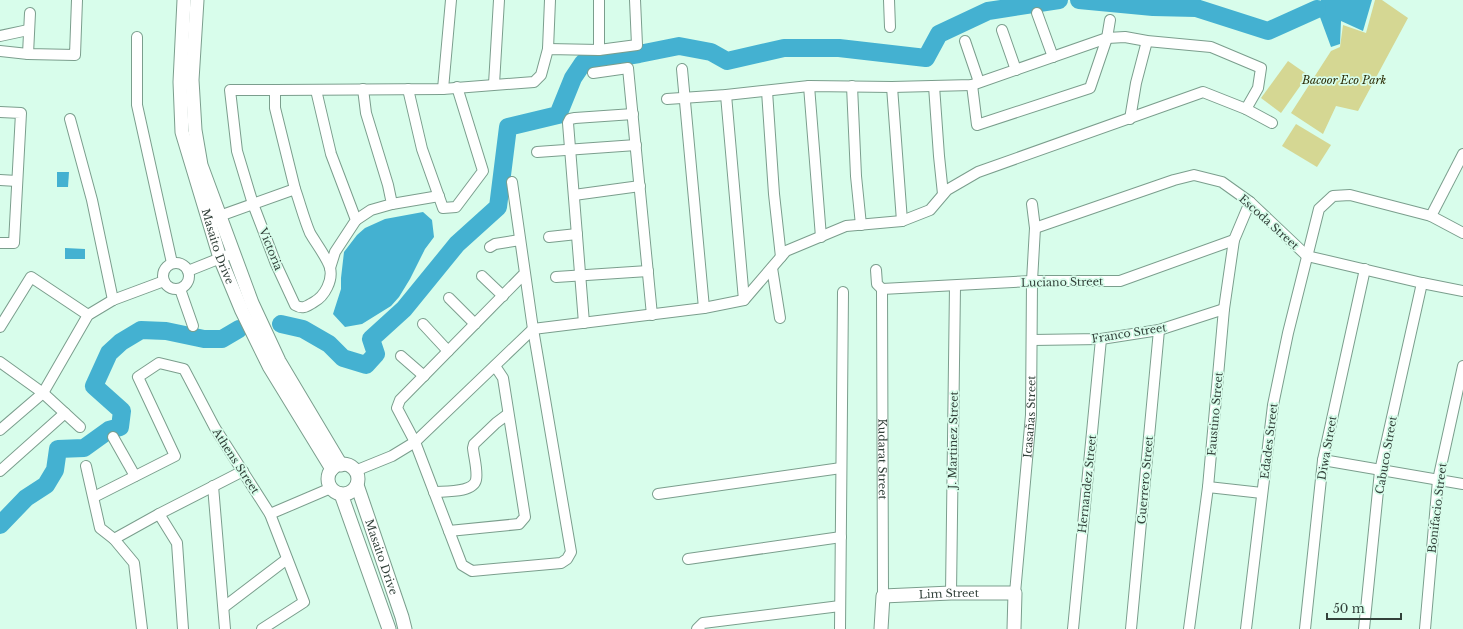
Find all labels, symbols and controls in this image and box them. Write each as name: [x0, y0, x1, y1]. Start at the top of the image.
park label: Bacoor Eco Park: [1301, 73, 1386, 87]
street label: Escoda Street: [1236, 191, 1302, 253]
street label: Masaito Drive: [199, 207, 237, 286]
street label: Victoria: [256, 225, 286, 273]
street label: Luciano Street: [1021, 274, 1104, 290]
street label: Franco Street: [1091, 320, 1168, 346]
street label: Faustino Street: [1204, 371, 1226, 457]
street label: Icasañas Street: [1020, 375, 1038, 458]
street label: J. Martinez Street: [945, 390, 961, 491]
street label: Edades Street: [1257, 401, 1281, 480]
street label: Diwa Street: [1314, 414, 1340, 481]
street label: Cabuco Street: [1372, 414, 1400, 495]
street label: Kudarat Street: [875, 418, 890, 500]
street label: Athens Street: [209, 425, 263, 497]
street label: Hernandez Street: [1075, 433, 1099, 534]
street label: Guerrero Street: [1134, 434, 1156, 525]
street label: Bonifacio Street: [1425, 461, 1450, 554]
street label: Masaito Drive: [362, 517, 401, 597]
street label: Lim Street: [919, 586, 980, 601]
scale bar: [1327, 595, 1401, 621]
text: 50 m: [1333, 601, 1365, 616]

